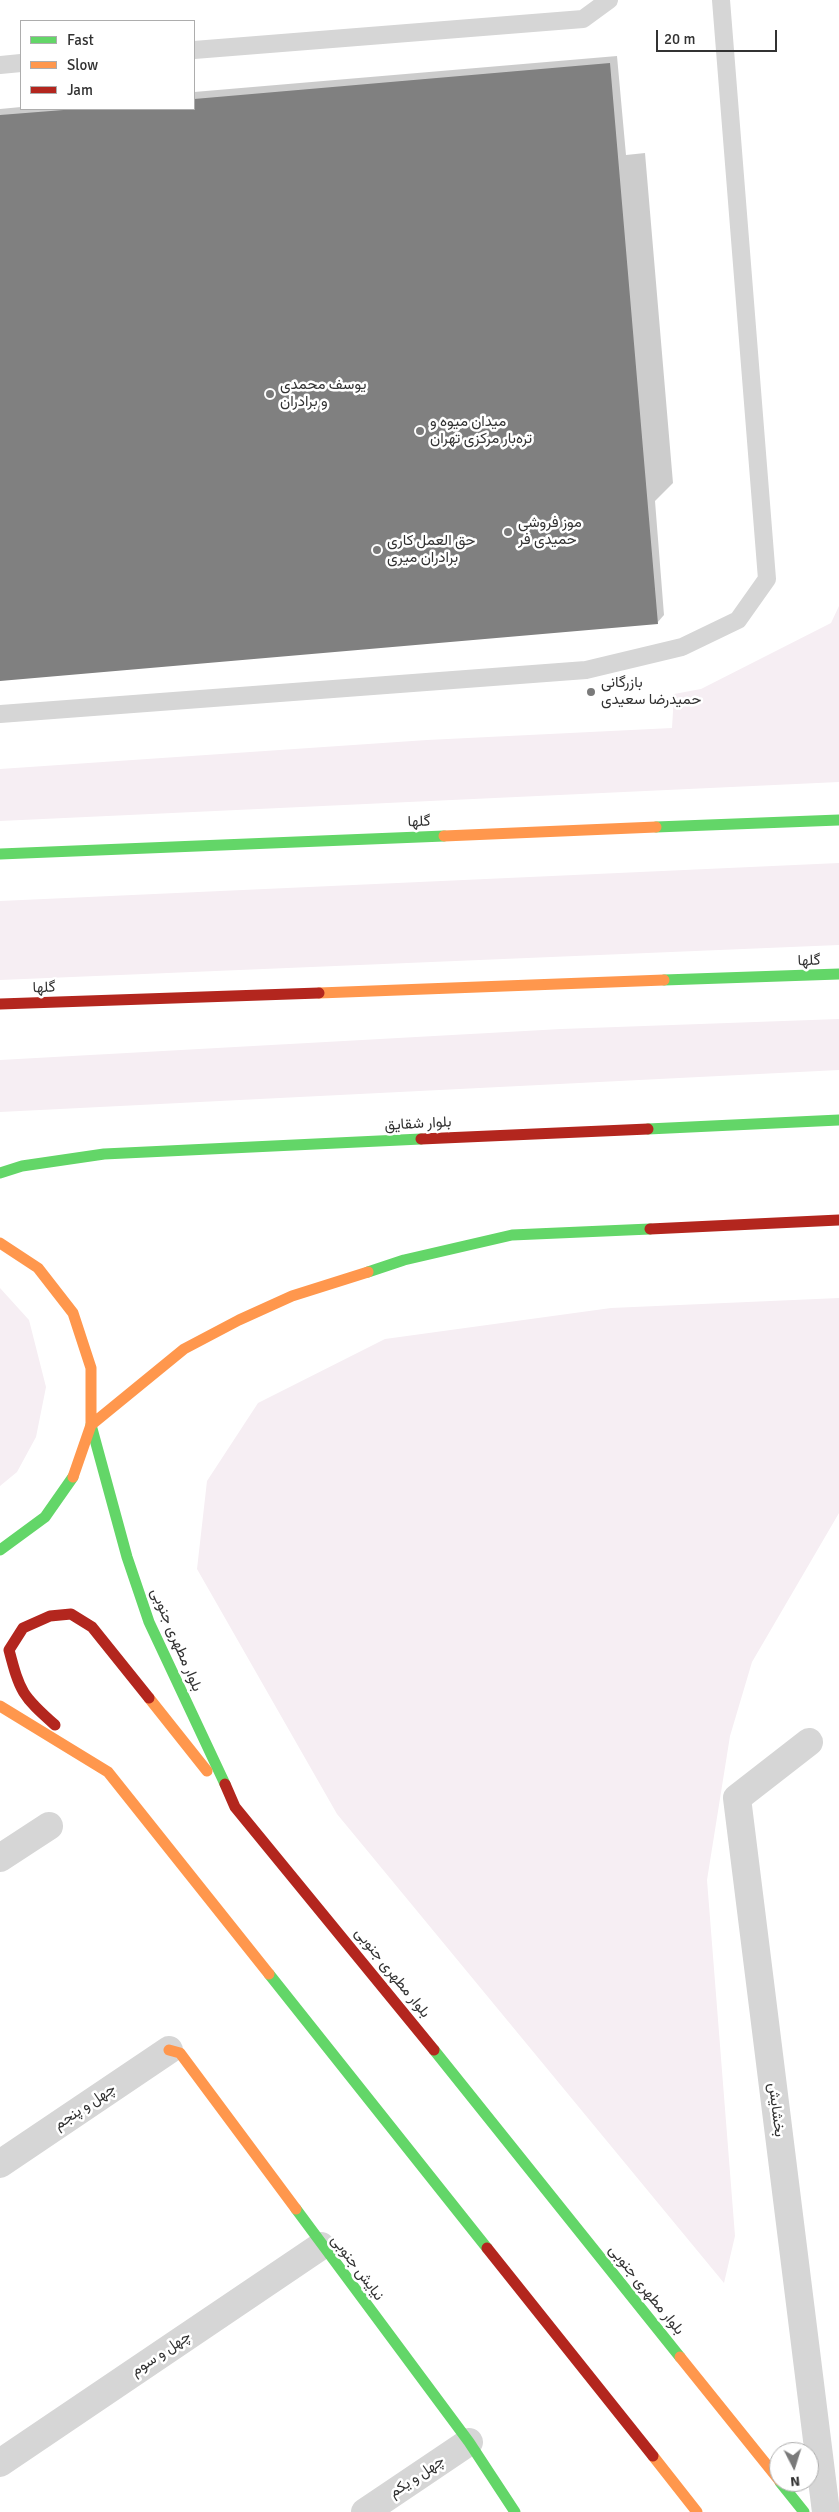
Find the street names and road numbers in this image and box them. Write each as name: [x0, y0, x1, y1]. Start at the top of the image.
street label: گلها: [407, 813, 431, 831]
street label: گلها: [797, 952, 821, 970]
street label: گلها: [32, 979, 56, 997]
street label: بلوار شقایق: [384, 1113, 452, 1135]
street label: بلوار مطهری جنوبی: [146, 1586, 206, 1694]
street label: بلوار مطهری جنوبی: [350, 1924, 434, 2022]
street label: چهل و پنجم: [51, 2080, 119, 2134]
street label: بخشایش: [764, 2082, 788, 2138]
street label: نیایش جنوبی: [326, 2232, 388, 2304]
street label: بلوار مطهری جنوبی: [604, 2241, 688, 2339]
street label: چهل و سوم: [128, 2327, 194, 2381]
street label: چهل و یکم: [386, 2452, 448, 2502]

